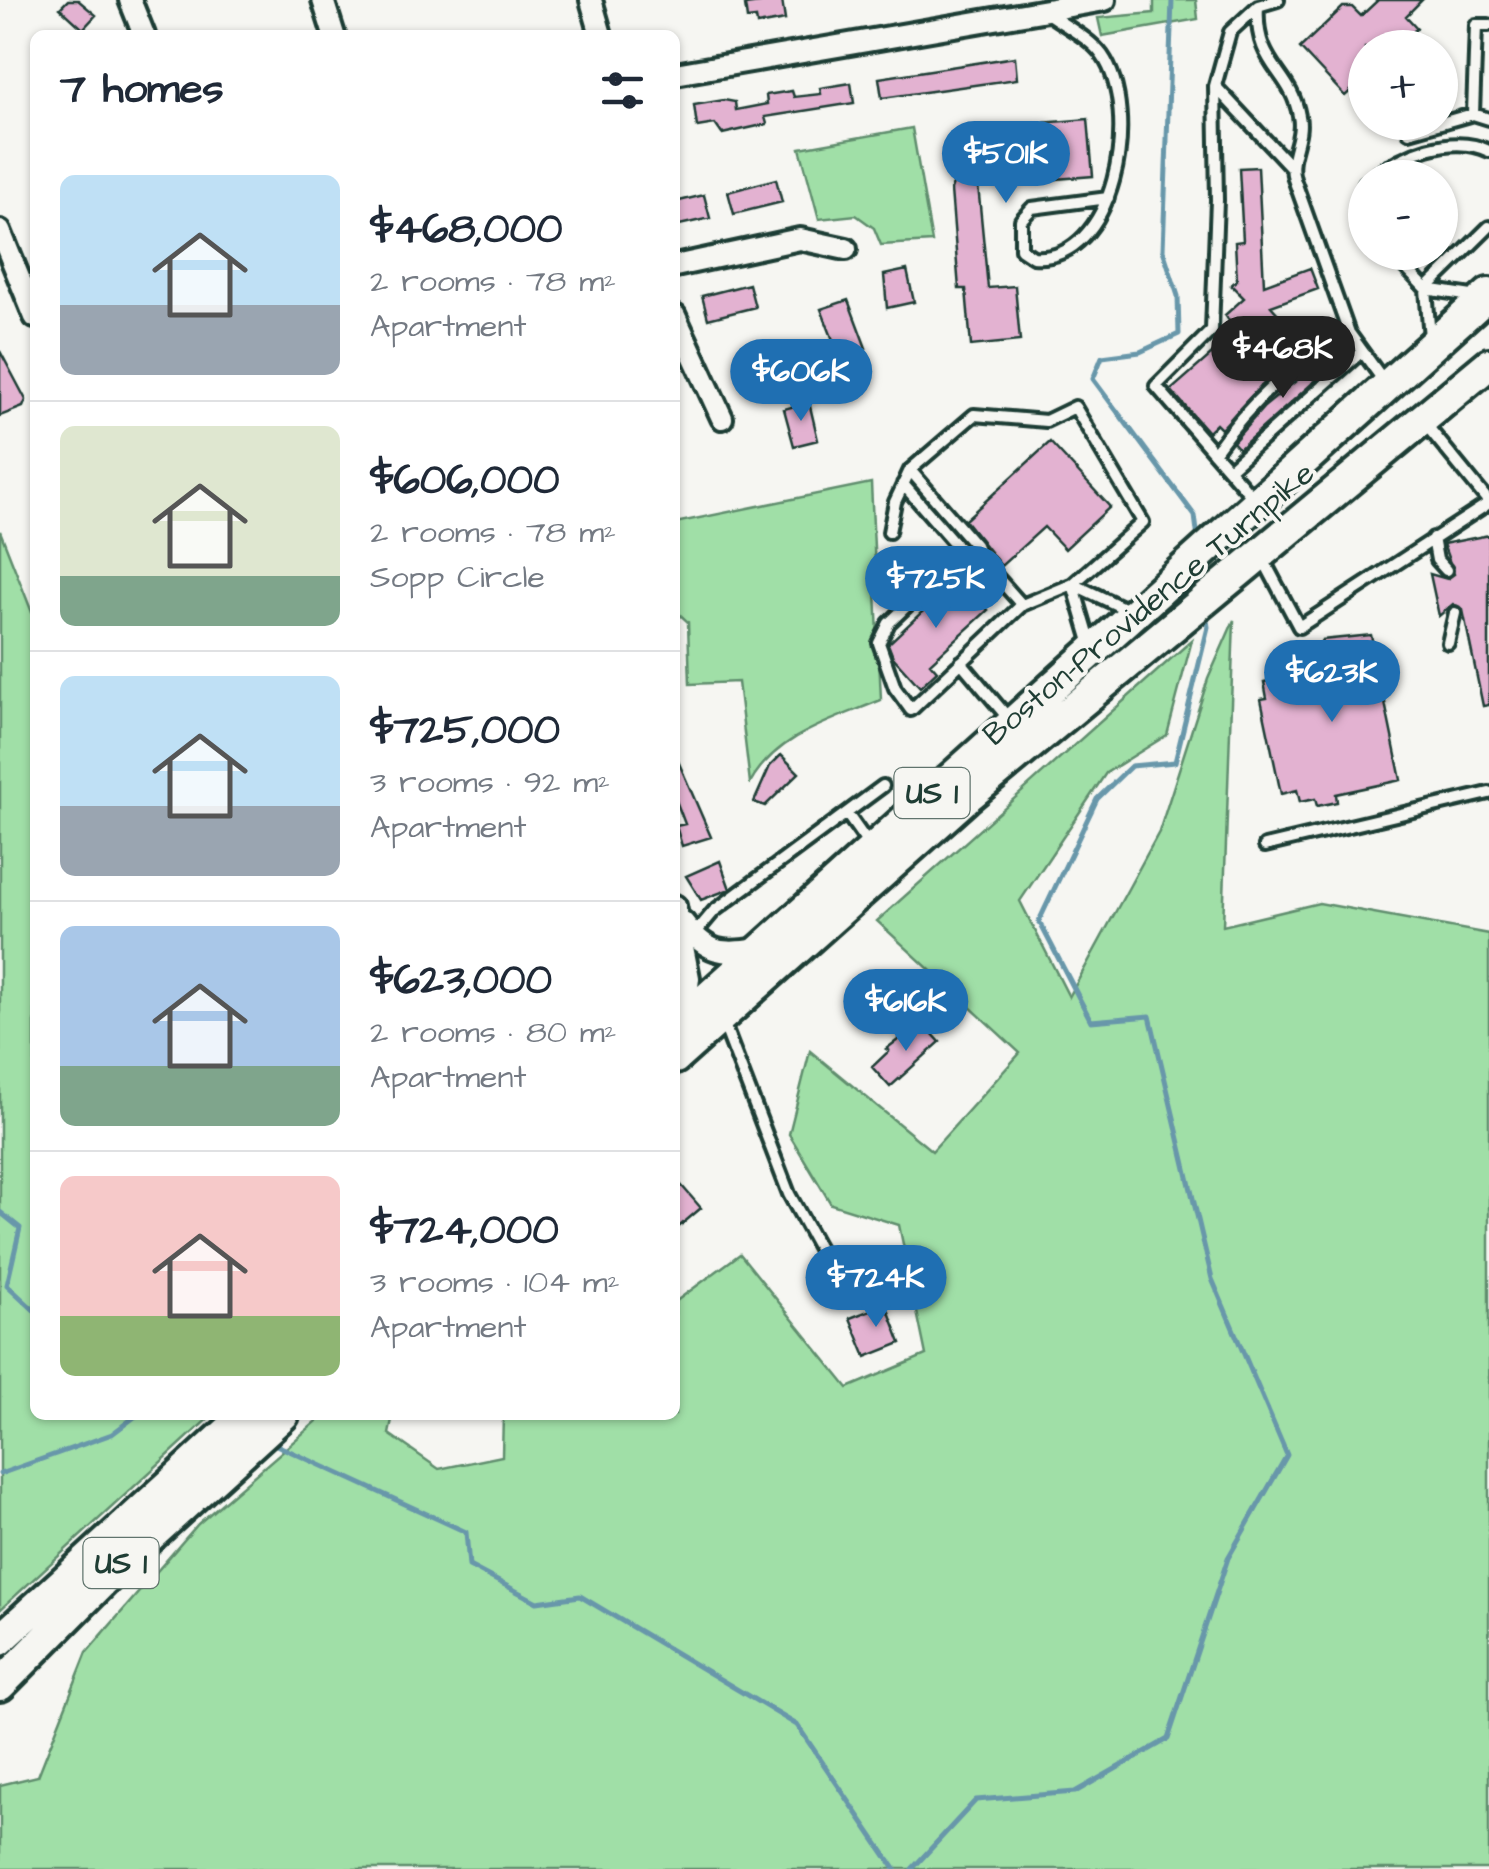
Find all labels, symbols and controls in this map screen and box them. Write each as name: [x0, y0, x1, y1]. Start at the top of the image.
map controls: [1348, 30, 1458, 270]
button: +: [1348, 30, 1458, 140]
text: 7 homes: [60, 61, 224, 119]
icon: filters: [595, 63, 650, 118]
pin: $501K: [936, 121, 1076, 206]
text: $501K: [964, 131, 1048, 176]
button: −: [1348, 160, 1458, 270]
text: $468,000: [370, 201, 563, 259]
icon: home: [140, 215, 260, 335]
text: 2 rooms · 78 m²: [370, 259, 616, 304]
text: Apartment: [370, 304, 526, 349]
pin: $468K: [1213, 316, 1353, 401]
text: $468K: [1233, 326, 1333, 371]
pin: $606K: [731, 339, 871, 424]
text: $606K: [752, 349, 850, 394]
text: $606,000: [370, 452, 560, 510]
street label: Boston-Providence Turnpike: [973, 452, 1325, 757]
icon: home: [140, 466, 260, 586]
text: 2 rooms · 78 m²: [370, 510, 616, 555]
pin: $725K: [866, 546, 1006, 631]
text: Sopp Circle: [370, 555, 545, 600]
text: $725K: [887, 556, 985, 601]
pin: $623K: [1262, 640, 1402, 725]
text: $623K: [1286, 650, 1378, 695]
text: $725,000: [370, 702, 560, 760]
icon: home: [140, 716, 260, 836]
text: 3 rooms · 92 m²: [370, 760, 610, 805]
road number: US 1: [894, 768, 970, 818]
text: Apartment: [370, 805, 526, 850]
text: $623,000: [370, 952, 552, 1010]
icon: home: [140, 966, 260, 1086]
pin: $616K: [836, 969, 976, 1054]
text: $616K: [865, 979, 947, 1024]
text: 2 rooms · 80 m²: [370, 1010, 617, 1055]
text: Apartment: [370, 1055, 526, 1100]
text: $724,000: [370, 1202, 559, 1260]
icon: home: [140, 1216, 260, 1336]
pin: $724K: [806, 1245, 946, 1330]
text: $724K: [828, 1255, 924, 1300]
text: 3 rooms · 104 m²: [370, 1260, 620, 1305]
text: Apartment: [370, 1305, 526, 1350]
road number: US 1: [84, 1538, 158, 1588]

